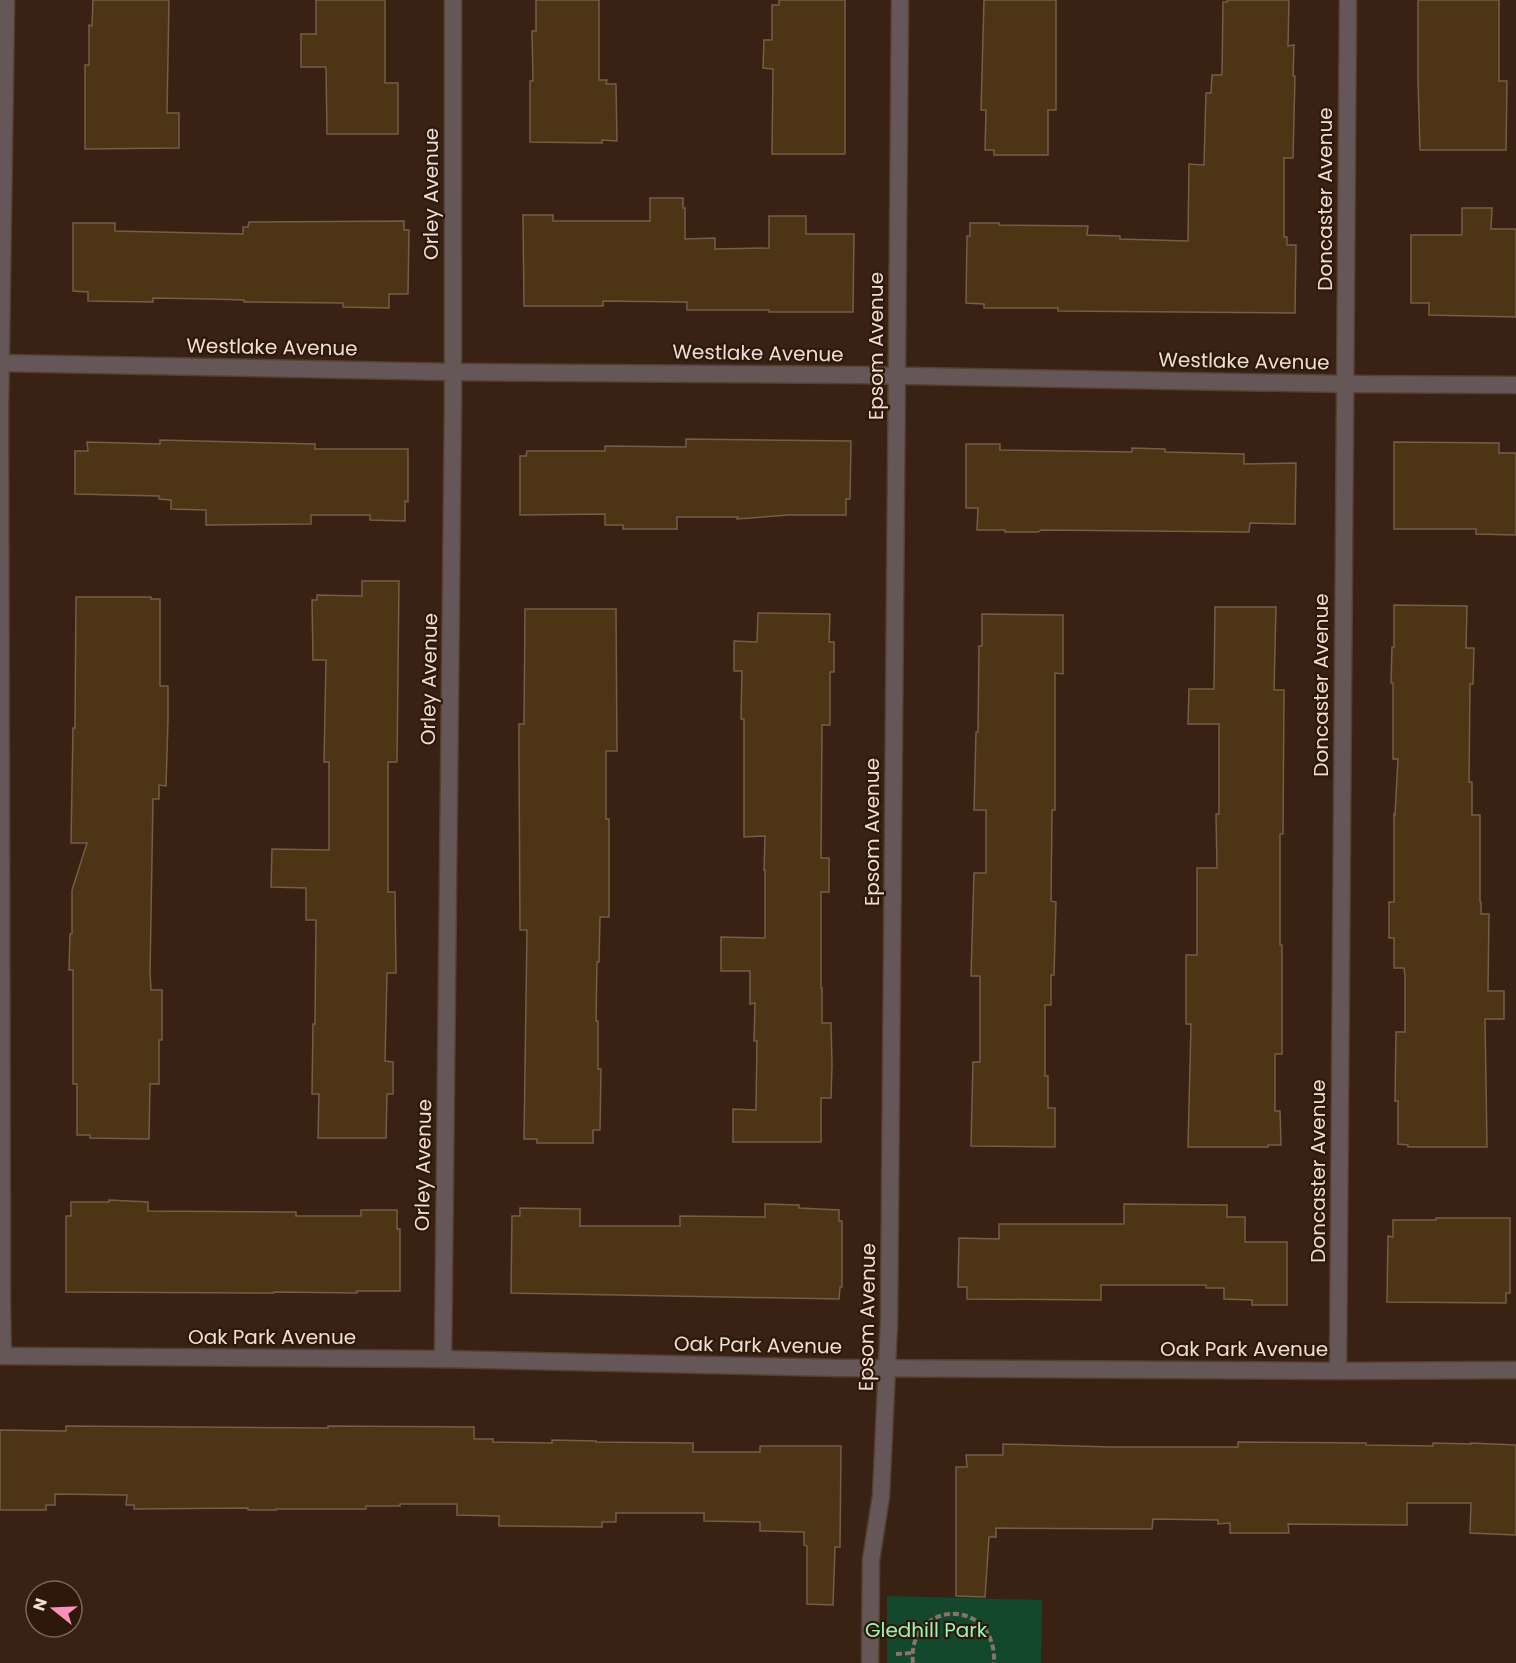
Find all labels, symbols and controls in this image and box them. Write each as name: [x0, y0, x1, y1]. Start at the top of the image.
street label: Doncaster Avenue: [1311, 107, 1339, 291]
street label: Orley Avenue: [417, 128, 445, 260]
street label: Epsom Avenue: [862, 272, 890, 420]
street label: Westlake Avenue: [186, 332, 358, 362]
street label: Westlake Avenue: [672, 338, 844, 368]
street label: Westlake Avenue: [1158, 346, 1330, 376]
street label: Doncaster Avenue: [1307, 593, 1335, 777]
street label: Orley Avenue: [414, 613, 444, 745]
street label: Epsom Avenue: [858, 758, 886, 906]
street label: Doncaster Avenue: [1304, 1079, 1332, 1263]
street label: Orley Avenue: [408, 1099, 438, 1231]
street label: Epsom Avenue: [852, 1243, 882, 1391]
street label: Oak Park Avenue: [188, 1323, 356, 1351]
street label: Oak Park Avenue: [674, 1330, 842, 1360]
street label: Oak Park Avenue: [1160, 1335, 1328, 1363]
north arrow: [24, 1579, 84, 1639]
text: N: [27, 1595, 53, 1614]
park label: Gledhill Park: [865, 1616, 988, 1644]

